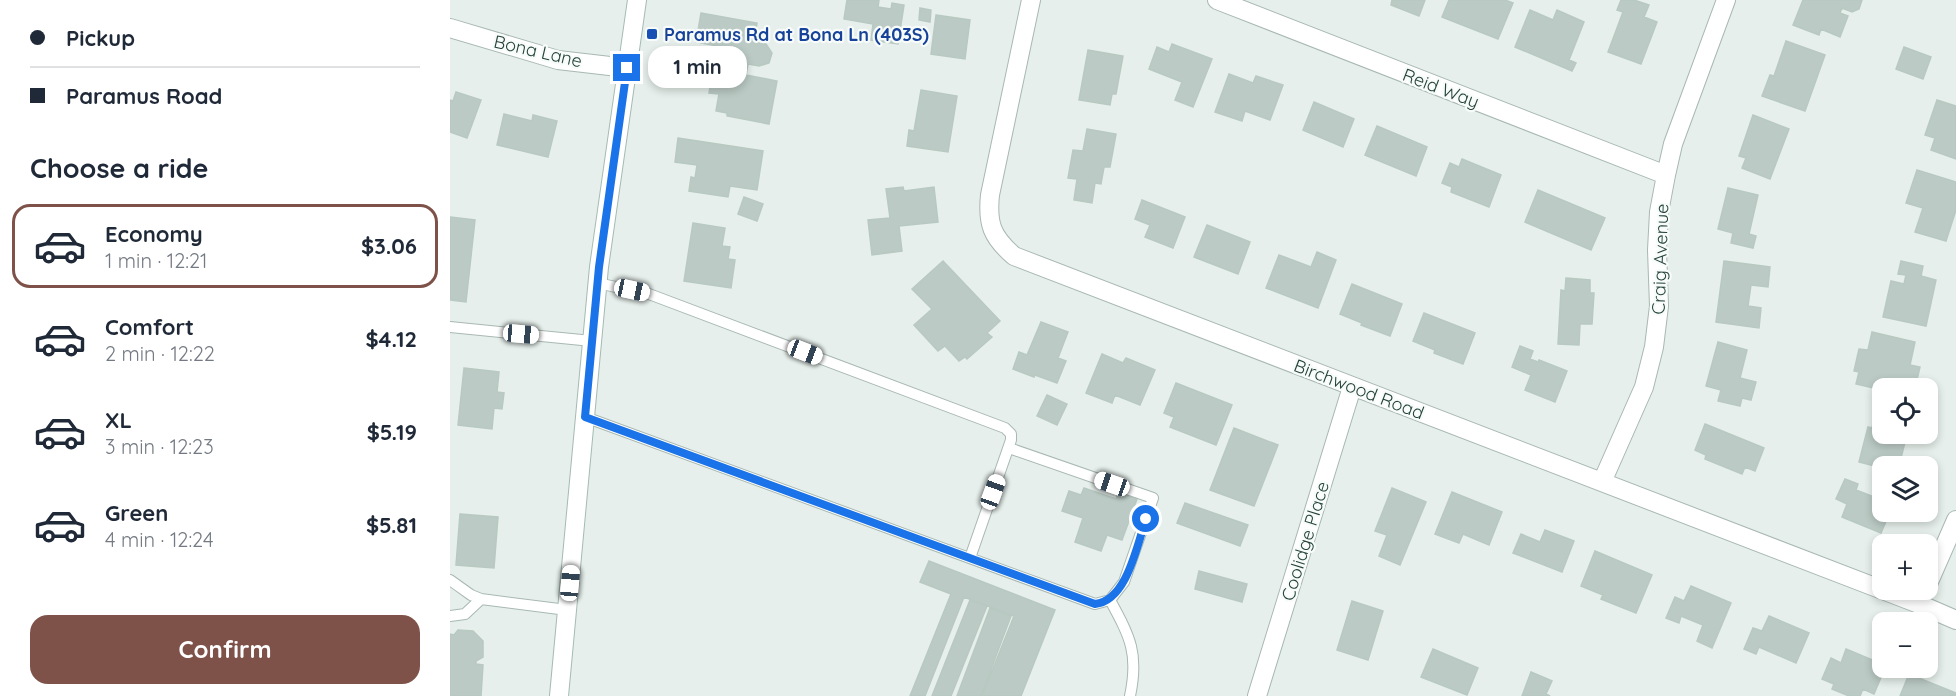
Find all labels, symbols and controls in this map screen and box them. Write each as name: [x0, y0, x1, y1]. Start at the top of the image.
place label: Paramus Rd at Bona Ln (403S): [664, 23, 929, 46]
text: Pickup: [66, 24, 135, 52]
marker: Paramus Rd at Bona Ln (403S): [645, 27, 659, 41]
street label: Bona Lane: [492, 30, 584, 72]
callout: 1 min: [648, 47, 747, 89]
route end: [613, 54, 640, 81]
text: 1 min: [673, 54, 722, 79]
street label: Reid Way: [1399, 63, 1483, 113]
text: Paramus Road: [66, 82, 222, 110]
text: Choose a ride: [30, 151, 208, 185]
street label: Craig Avenue: [1647, 203, 1673, 315]
icon: car: [33, 219, 87, 273]
text: Economy: [105, 220, 203, 248]
text: $3.06: [361, 232, 417, 260]
text: 1 min · 12:21: [105, 248, 207, 273]
car: [613, 277, 651, 303]
icon: car: [33, 312, 87, 366]
text: Comfort: [105, 313, 194, 341]
car: [502, 323, 540, 345]
text: $4.12: [365, 325, 417, 353]
car: [785, 337, 825, 367]
text: 2 min · 12:22: [105, 341, 215, 366]
street label: Birchwood Road: [1291, 354, 1427, 424]
map controls: [1872, 378, 1938, 678]
button: locate: [1872, 378, 1938, 444]
icon: car: [33, 405, 87, 459]
text: XL: [105, 406, 132, 434]
text: $5.19: [367, 418, 417, 446]
text: 3 min · 12:23: [105, 434, 214, 459]
button: layers: [1872, 456, 1938, 522]
car: [1092, 470, 1132, 498]
car: [978, 472, 1008, 512]
street label: Coolidge Place: [1276, 479, 1334, 603]
icon: car: [33, 498, 87, 552]
text: Green: [105, 499, 168, 527]
route start: [1132, 505, 1159, 532]
text: $5.81: [366, 511, 417, 539]
text: 4 min · 12:24: [105, 527, 213, 552]
button: +: [1872, 534, 1938, 600]
car: [559, 564, 581, 602]
button: −: [1872, 612, 1938, 678]
button: Confirm: [30, 615, 420, 684]

